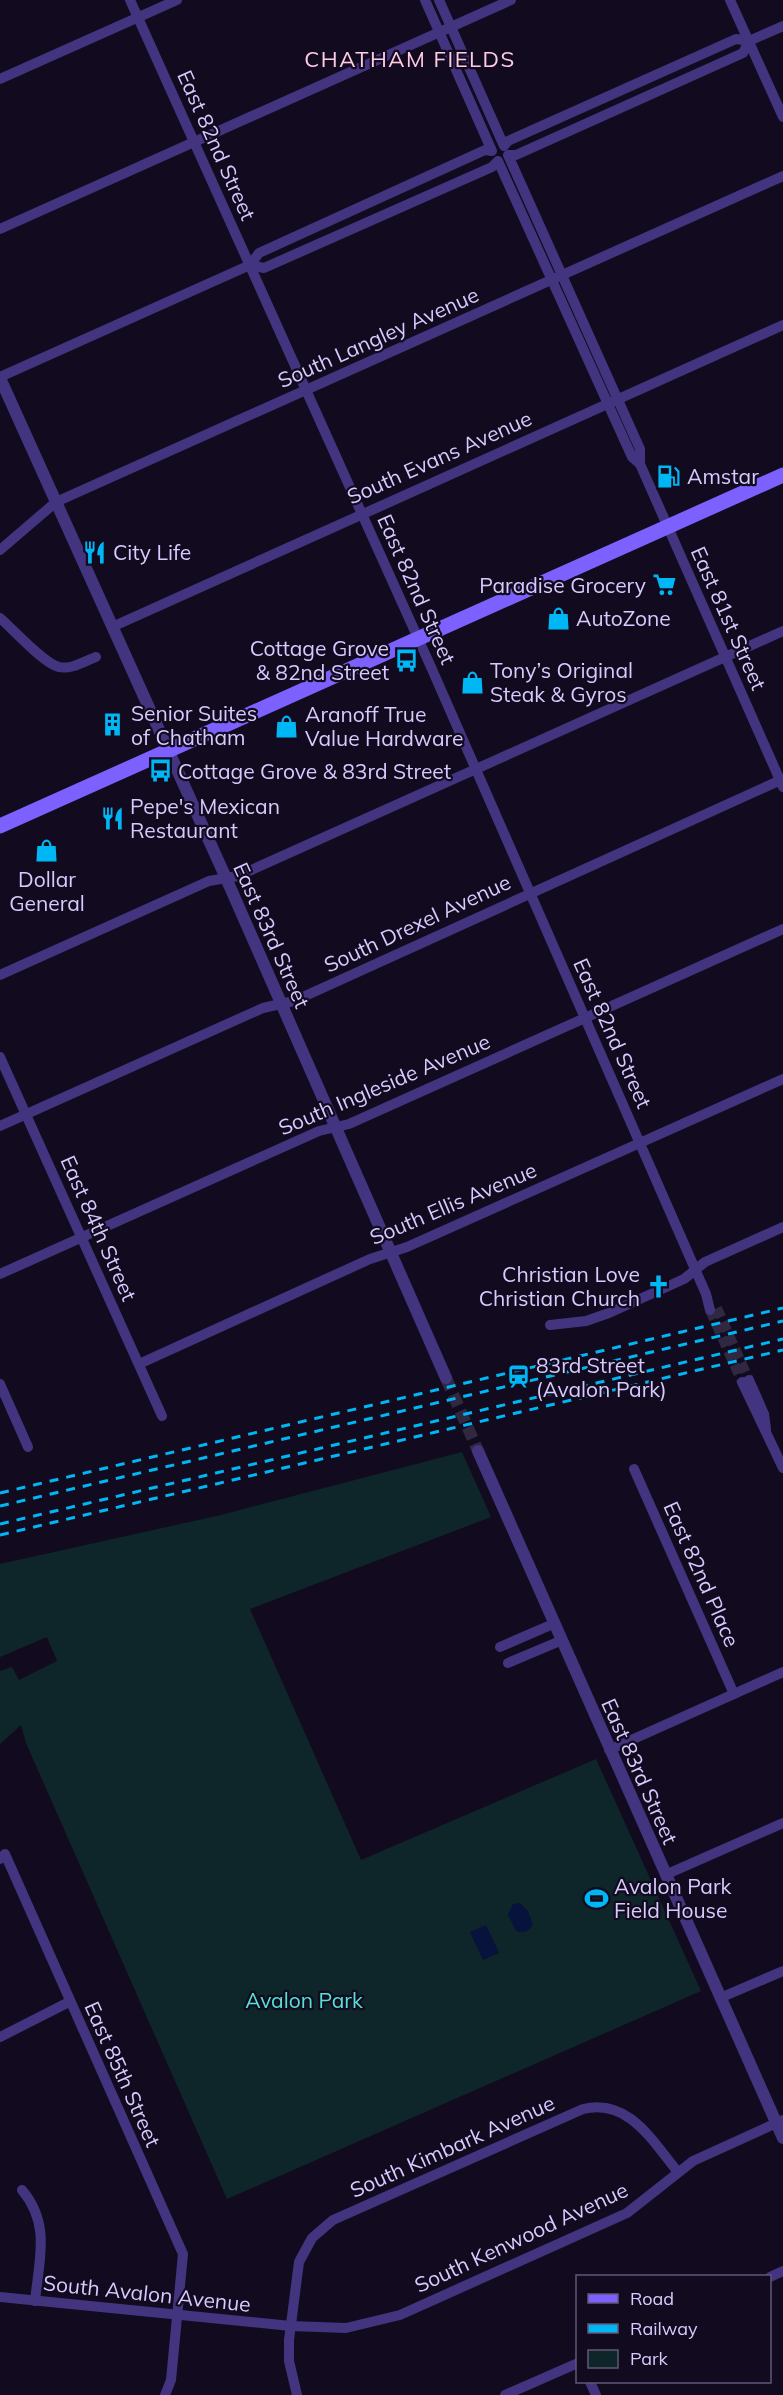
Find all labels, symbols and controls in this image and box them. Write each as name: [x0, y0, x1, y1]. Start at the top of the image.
district label: CHATHAM FIELDS: [304, 45, 516, 73]
street label: East 82nd Street: [172, 66, 262, 224]
street label: South Langley Avenue: [273, 281, 483, 393]
street label: South Evans Avenue: [343, 405, 535, 509]
fuel station icon: Amstar: [656, 463, 682, 489]
place label: Amstar: [687, 463, 759, 489]
street label: East 82nd Street: [372, 510, 462, 668]
restaurant icon: City Life: [82, 539, 108, 565]
place label: City Life: [113, 539, 191, 565]
street label: East 81st Street: [686, 542, 772, 694]
place label: Paradise Grocery: [479, 572, 646, 598]
supermarket icon: Paradise Grocery: [651, 572, 677, 598]
shop icon: AutoZone: [545, 605, 571, 631]
place label: AutoZone: [576, 605, 671, 631]
place label: Cottage Grove & 82nd Street: [250, 635, 389, 685]
bus stop icon: Cottage Grove & 82nd Street: [394, 647, 420, 673]
place label: Tony’s Original Steak & Gyros: [490, 657, 633, 707]
shop icon: Tony’s Original Steak & Gyros: [459, 669, 485, 695]
place label: Senior Suites of Chatham: [131, 700, 257, 750]
place label: Aranoff True Value Hardware: [305, 701, 463, 751]
building icon: Senior Suites of Chatham: [100, 712, 126, 738]
shop icon: Aranoff True Value Hardware: [274, 713, 300, 739]
bus stop icon: Cottage Grove & 83rd Street: [147, 758, 173, 784]
place label: Cottage Grove & 83rd Street: [178, 758, 451, 784]
place label: Pepe's Mexican Restaurant: [130, 793, 280, 843]
restaurant icon: Pepe's Mexican Restaurant: [99, 805, 125, 831]
shop icon: Dollar General: [34, 838, 60, 864]
street label: East 83rd Street: [228, 858, 316, 1012]
place label: Dollar General: [9, 866, 85, 916]
street label: South Drexel Avenue: [320, 868, 514, 978]
street label: East 82nd Street: [568, 954, 658, 1112]
street label: South Ingleside Avenue: [274, 1028, 494, 1140]
street label: East 84th Street: [55, 1151, 143, 1305]
street label: South Ellis Avenue: [366, 1156, 540, 1250]
place label: Christian Love Christian Church: [479, 1261, 640, 1311]
church icon: Christian Love Christian Church: [645, 1273, 671, 1299]
place label: 83rd Street (Avalon Park): [536, 1352, 667, 1402]
station icon: 83rd Street (Avalon Park): [505, 1364, 531, 1390]
street label: East 82nd Place: [658, 1497, 746, 1651]
street label: East 83rd Street: [596, 1694, 684, 1848]
place label: Avalon Park Field House: [614, 1873, 732, 1923]
sports icon: Avalon Park Field House: [583, 1885, 609, 1911]
park label: Avalon Park: [245, 1987, 363, 2013]
street label: East 85th Street: [79, 1997, 167, 2151]
street label: South Kimbark Avenue: [346, 2089, 558, 2203]
street label: South Kenwood Avenue: [410, 2176, 632, 2298]
street label: South Avalon Avenue: [42, 2269, 252, 2317]
legend: [576, 2275, 771, 2383]
text: Road: [630, 2287, 674, 2310]
text: Railway: [630, 2317, 698, 2340]
text: Park: [630, 2347, 669, 2370]

